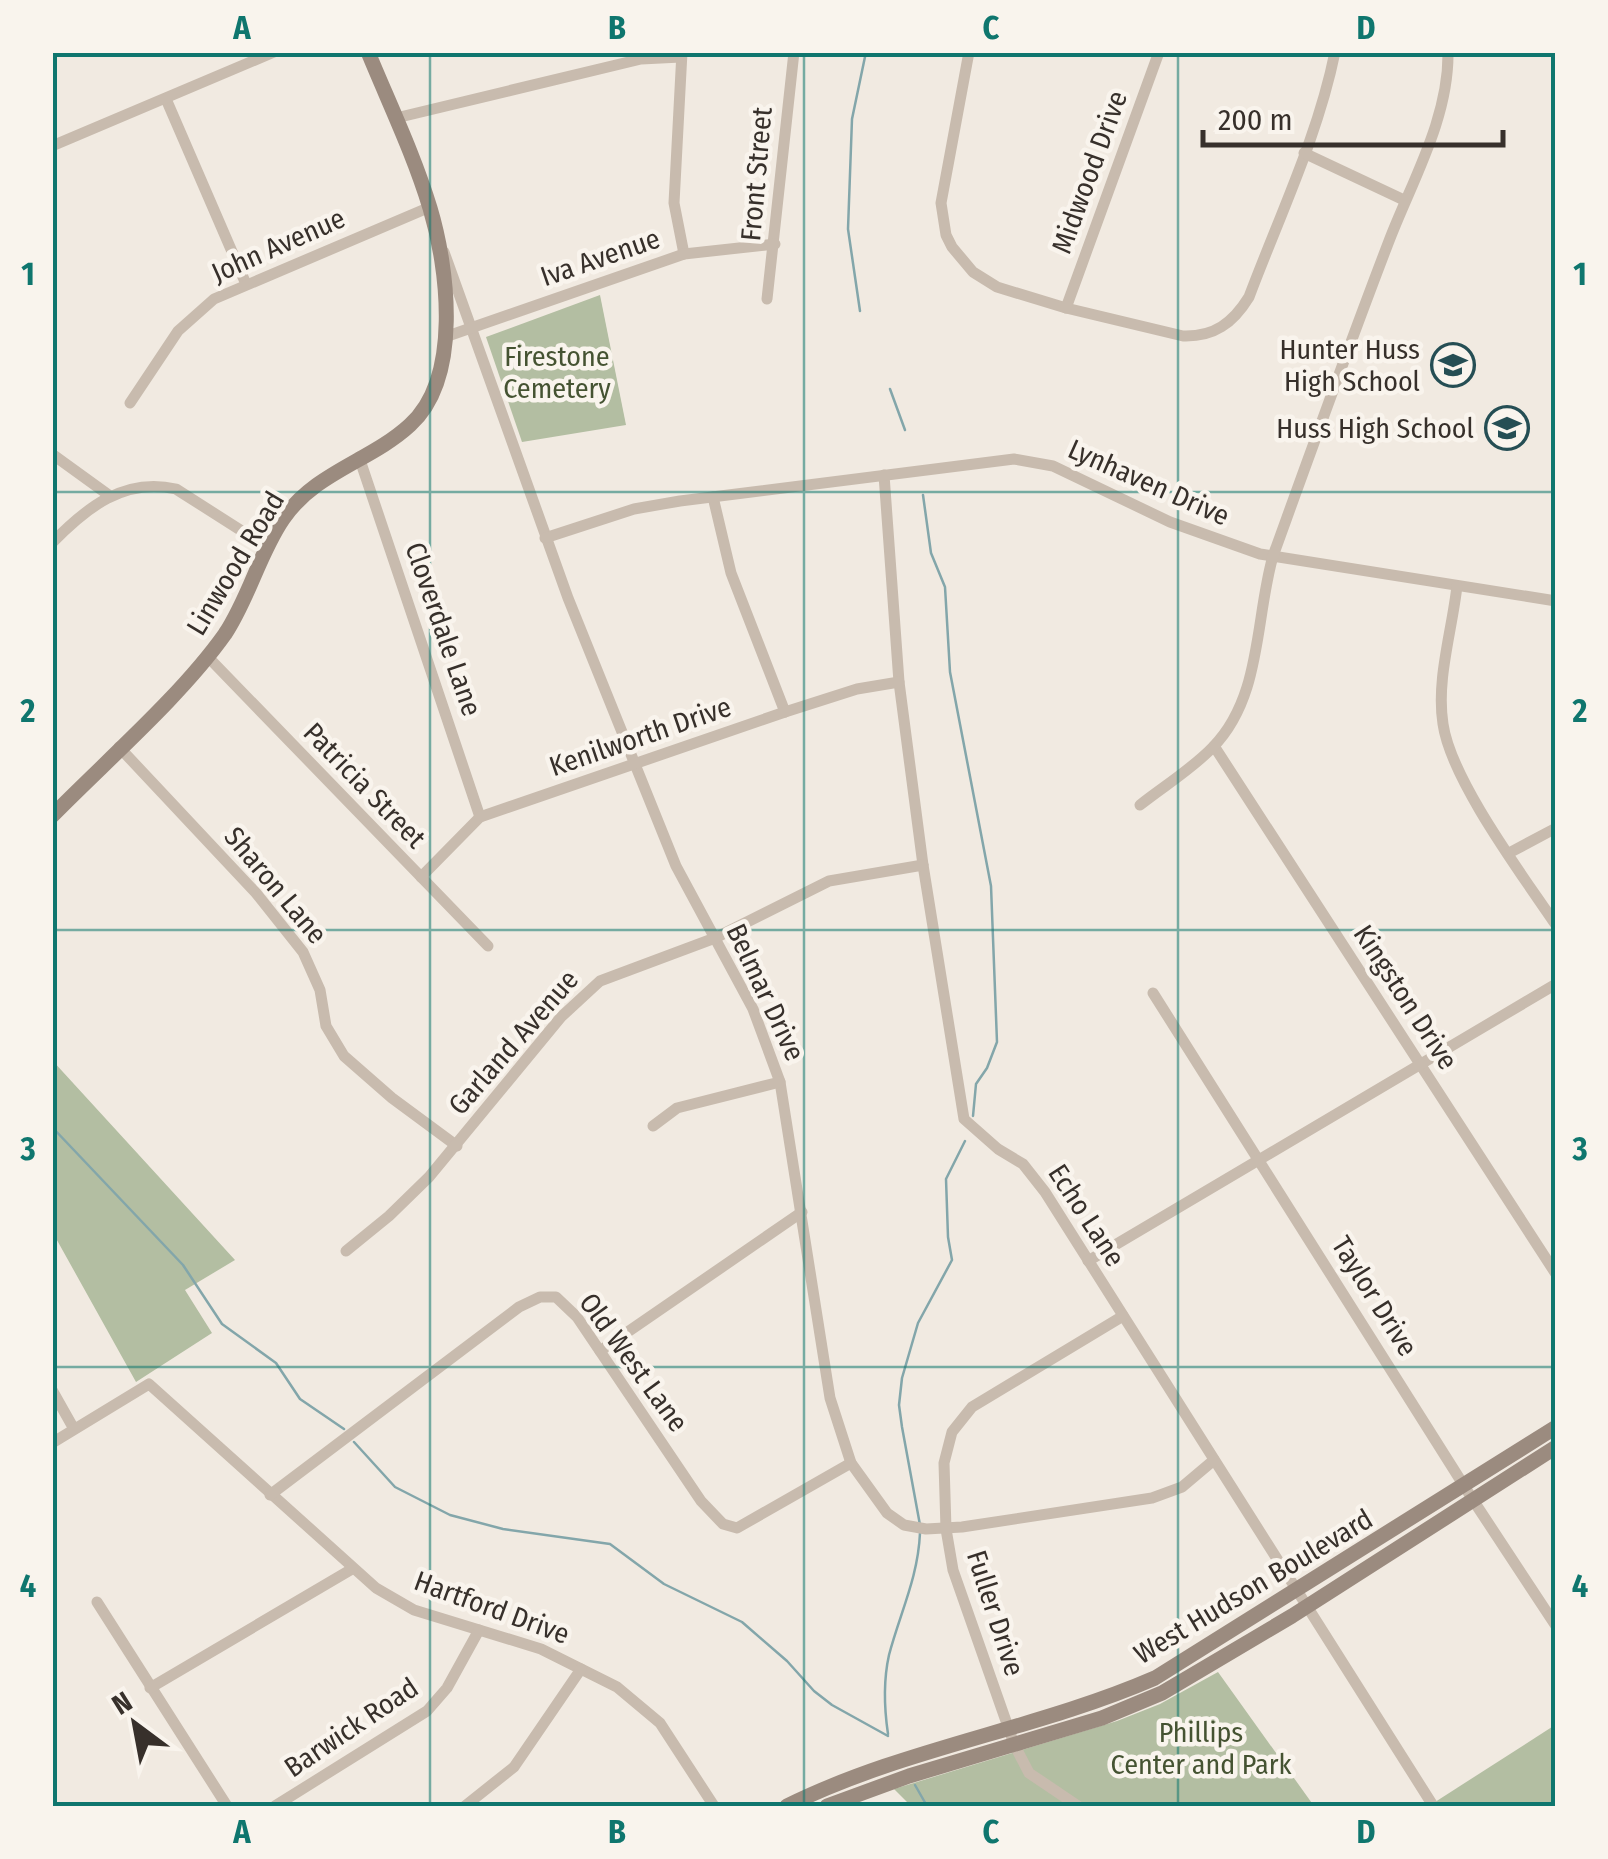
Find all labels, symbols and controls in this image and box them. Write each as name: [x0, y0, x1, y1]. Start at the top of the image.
text: A: [232, 9, 251, 47]
text: B: [608, 9, 626, 47]
text: C: [983, 9, 1000, 47]
text: D: [1356, 9, 1376, 47]
scale bar: [1203, 85, 1503, 147]
street label: Midwood Drive: [1045, 86, 1134, 258]
text: 200 m: [1218, 102, 1293, 138]
street label: Front Street: [734, 105, 779, 242]
street label: John Avenue: [206, 201, 350, 290]
street label: Iva Avenue: [536, 222, 664, 293]
text: 1: [21, 255, 35, 293]
text: 1: [1573, 255, 1587, 293]
place label: Hunter Huss High School: [1279, 333, 1420, 398]
park label: Firestone Cemetery: [503, 340, 611, 405]
school or university icon: Hunter Huss High School: [1430, 342, 1476, 388]
school or university icon: Huss High School: [1484, 405, 1530, 451]
place label: Huss High School: [1276, 412, 1474, 445]
street label: Lynhaven Drive: [1063, 432, 1234, 533]
street label: Linwood Road: [180, 485, 291, 641]
street label: Cloverdale Lane: [398, 538, 489, 720]
street label: Kenilworth Drive: [545, 690, 735, 783]
text: 2: [20, 692, 36, 730]
text: 2: [1572, 692, 1588, 730]
street label: Patricia Street: [297, 716, 433, 855]
street label: Sharon Lane: [217, 820, 334, 950]
street label: Belmar Drive: [719, 918, 812, 1066]
street label: Kingston Drive: [1347, 919, 1465, 1076]
street label: Garland Avenue: [442, 963, 585, 1121]
text: 3: [19, 1130, 36, 1168]
text: 3: [1571, 1130, 1588, 1168]
street label: Echo Lane: [1041, 1158, 1132, 1273]
street label: Taylor Drive: [1325, 1230, 1424, 1362]
street label: Old West Lane: [572, 1287, 695, 1438]
street label: West Hudson Boulevard: [1128, 1502, 1378, 1671]
street label: Fuller Drive: [960, 1546, 1031, 1680]
street label: Hartford Drive: [410, 1564, 574, 1651]
text: 4: [20, 1567, 36, 1605]
text: 4: [1572, 1567, 1588, 1605]
street label: Barwick Road: [278, 1671, 424, 1784]
north arrow: [85, 1674, 185, 1774]
text: N: [106, 1685, 138, 1722]
park label: Phillips Center and Park: [1111, 1716, 1292, 1781]
text: A: [232, 1813, 251, 1851]
text: B: [608, 1813, 626, 1851]
text: C: [983, 1813, 1000, 1851]
text: D: [1356, 1813, 1376, 1851]

